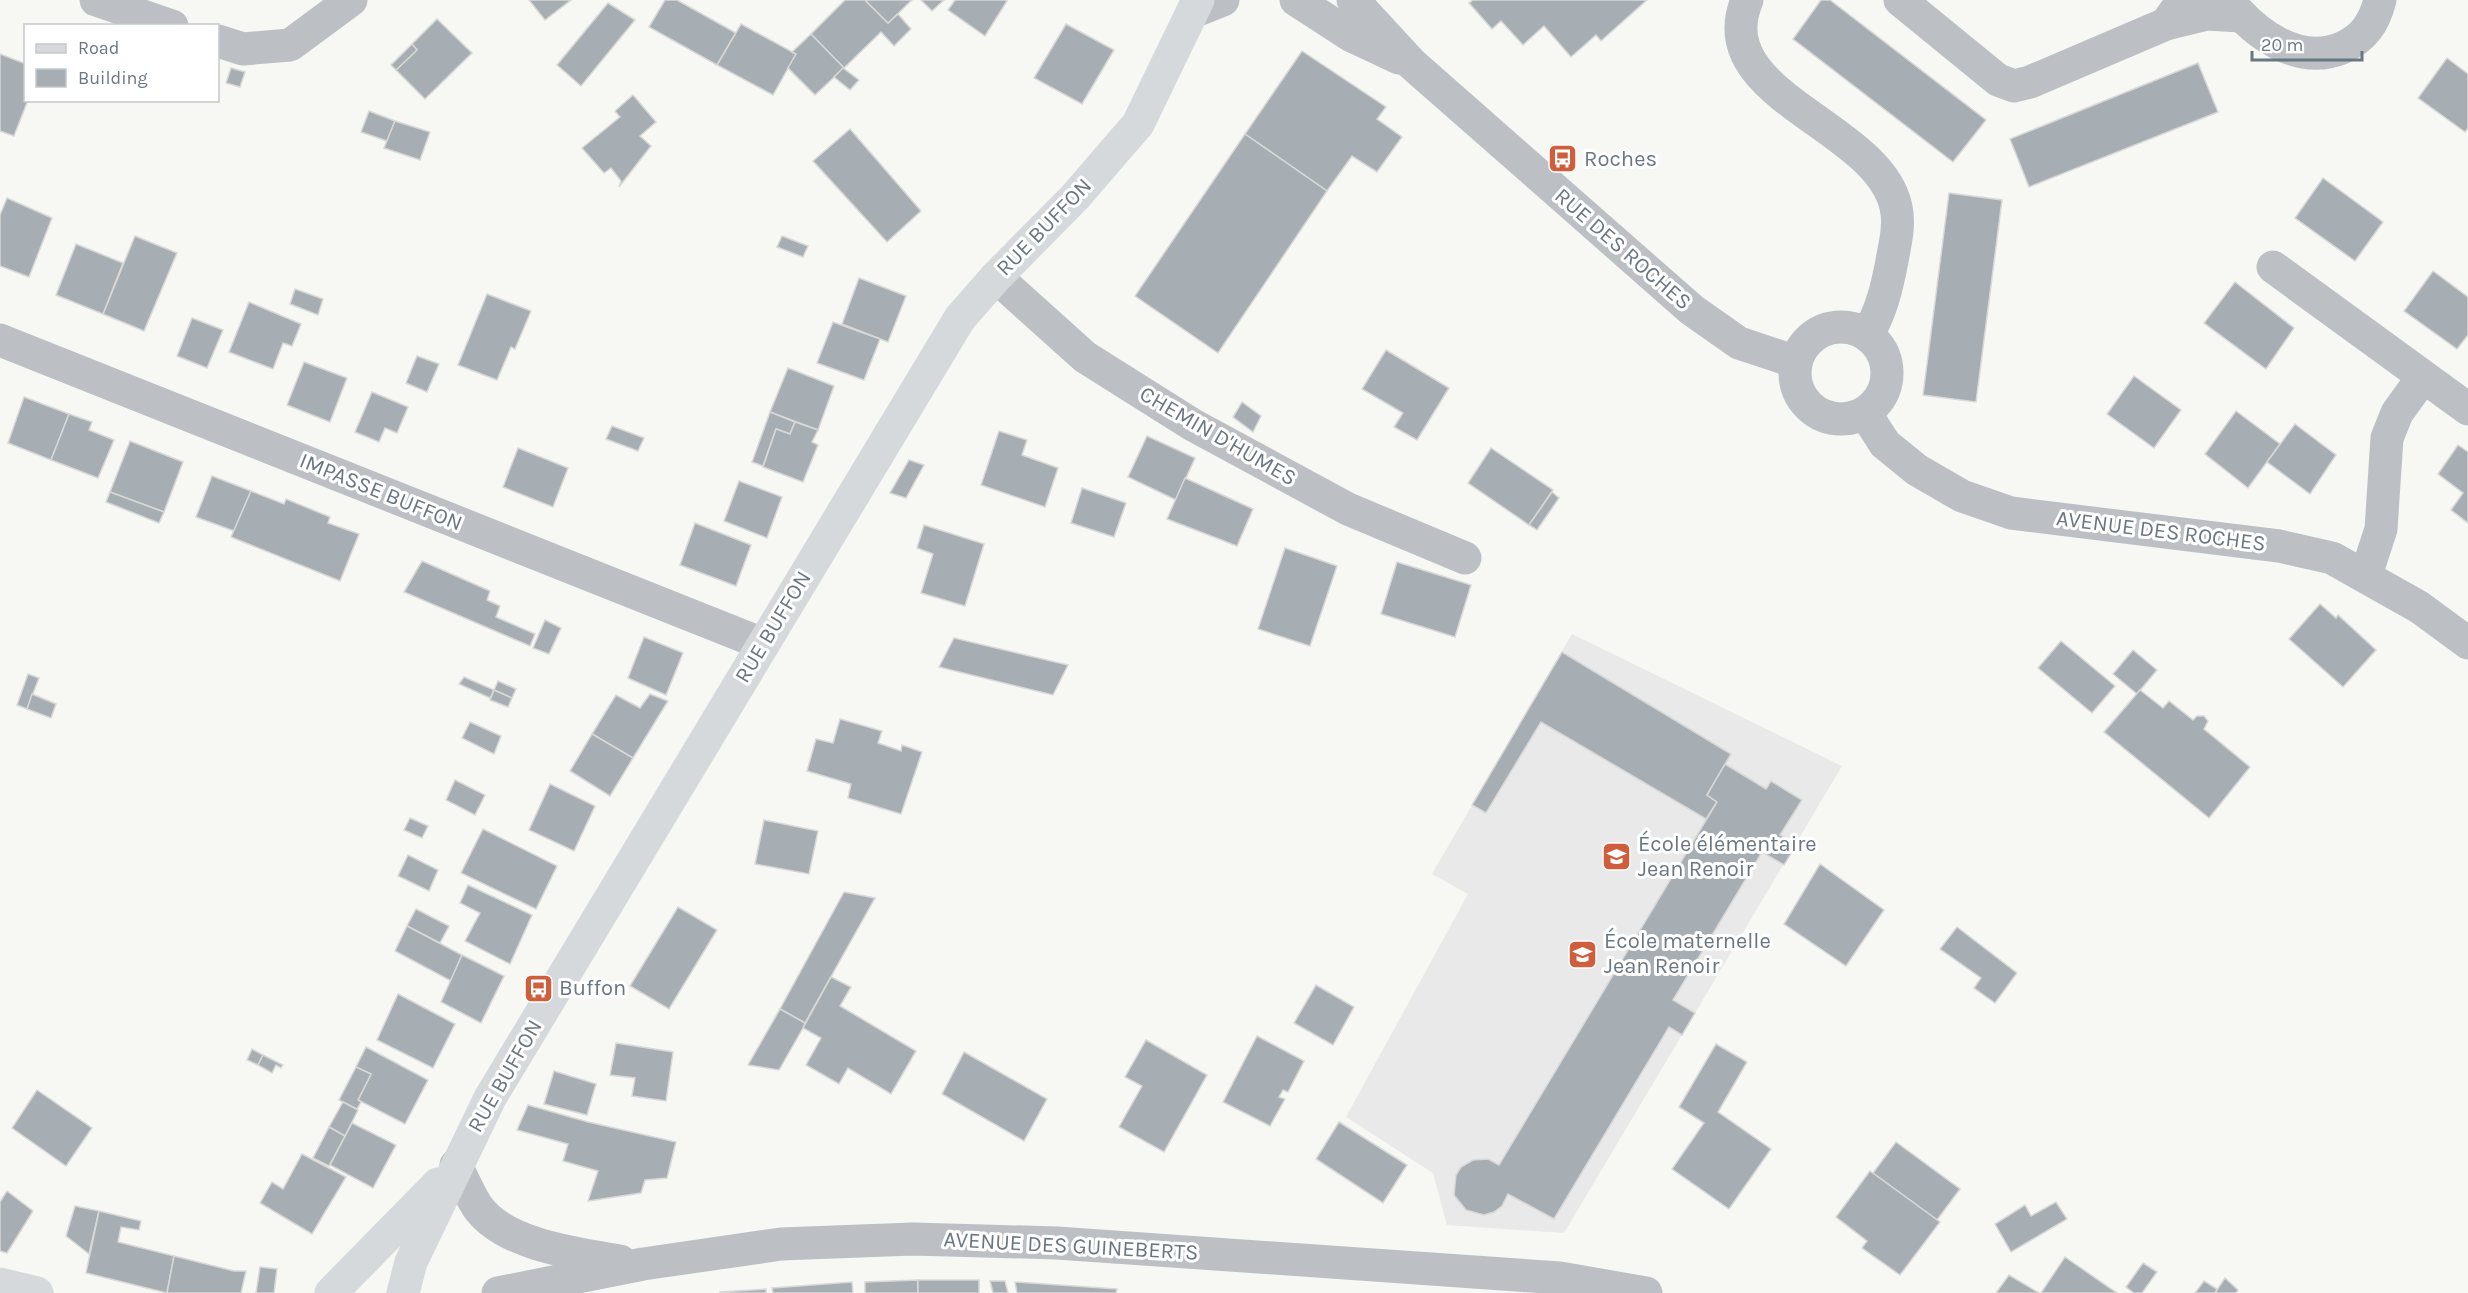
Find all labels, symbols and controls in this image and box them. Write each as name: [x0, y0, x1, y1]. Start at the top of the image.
legend: [24, 24, 219, 102]
scale bar: [2252, 24, 2362, 62]
text: 20 m: [2261, 34, 2303, 56]
text: Road: [78, 37, 119, 59]
text: Building: [78, 67, 148, 89]
bus stop icon: Roches: [1547, 143, 1579, 175]
place label: Roches: [1584, 146, 1657, 172]
street label: RUE BUFFON: [991, 173, 1097, 281]
street label: RUE DES ROCHES: [1549, 183, 1697, 315]
street label: CHEMIN D'HUMES: [1135, 381, 1301, 491]
street label: IMPASSE BUFFON: [296, 447, 466, 537]
street label: AVENUE DES ROCHES: [2055, 505, 2267, 557]
street label: RUE BUFFON: [729, 566, 817, 688]
place label: École élémentaire Jean Renoir: [1638, 830, 1817, 882]
school or university icon: École élémentaire Jean Renoir: [1601, 841, 1633, 873]
place label: École maternelle Jean Renoir: [1604, 927, 1771, 979]
school or university icon: École maternelle Jean Renoir: [1567, 938, 1599, 970]
bus stop icon: Buffon: [522, 972, 554, 1004]
place label: Buffon: [559, 975, 626, 1001]
street label: RUE BUFFON: [462, 1015, 548, 1137]
street label: AVENUE DES GUINEBERTS: [943, 1226, 1199, 1266]

